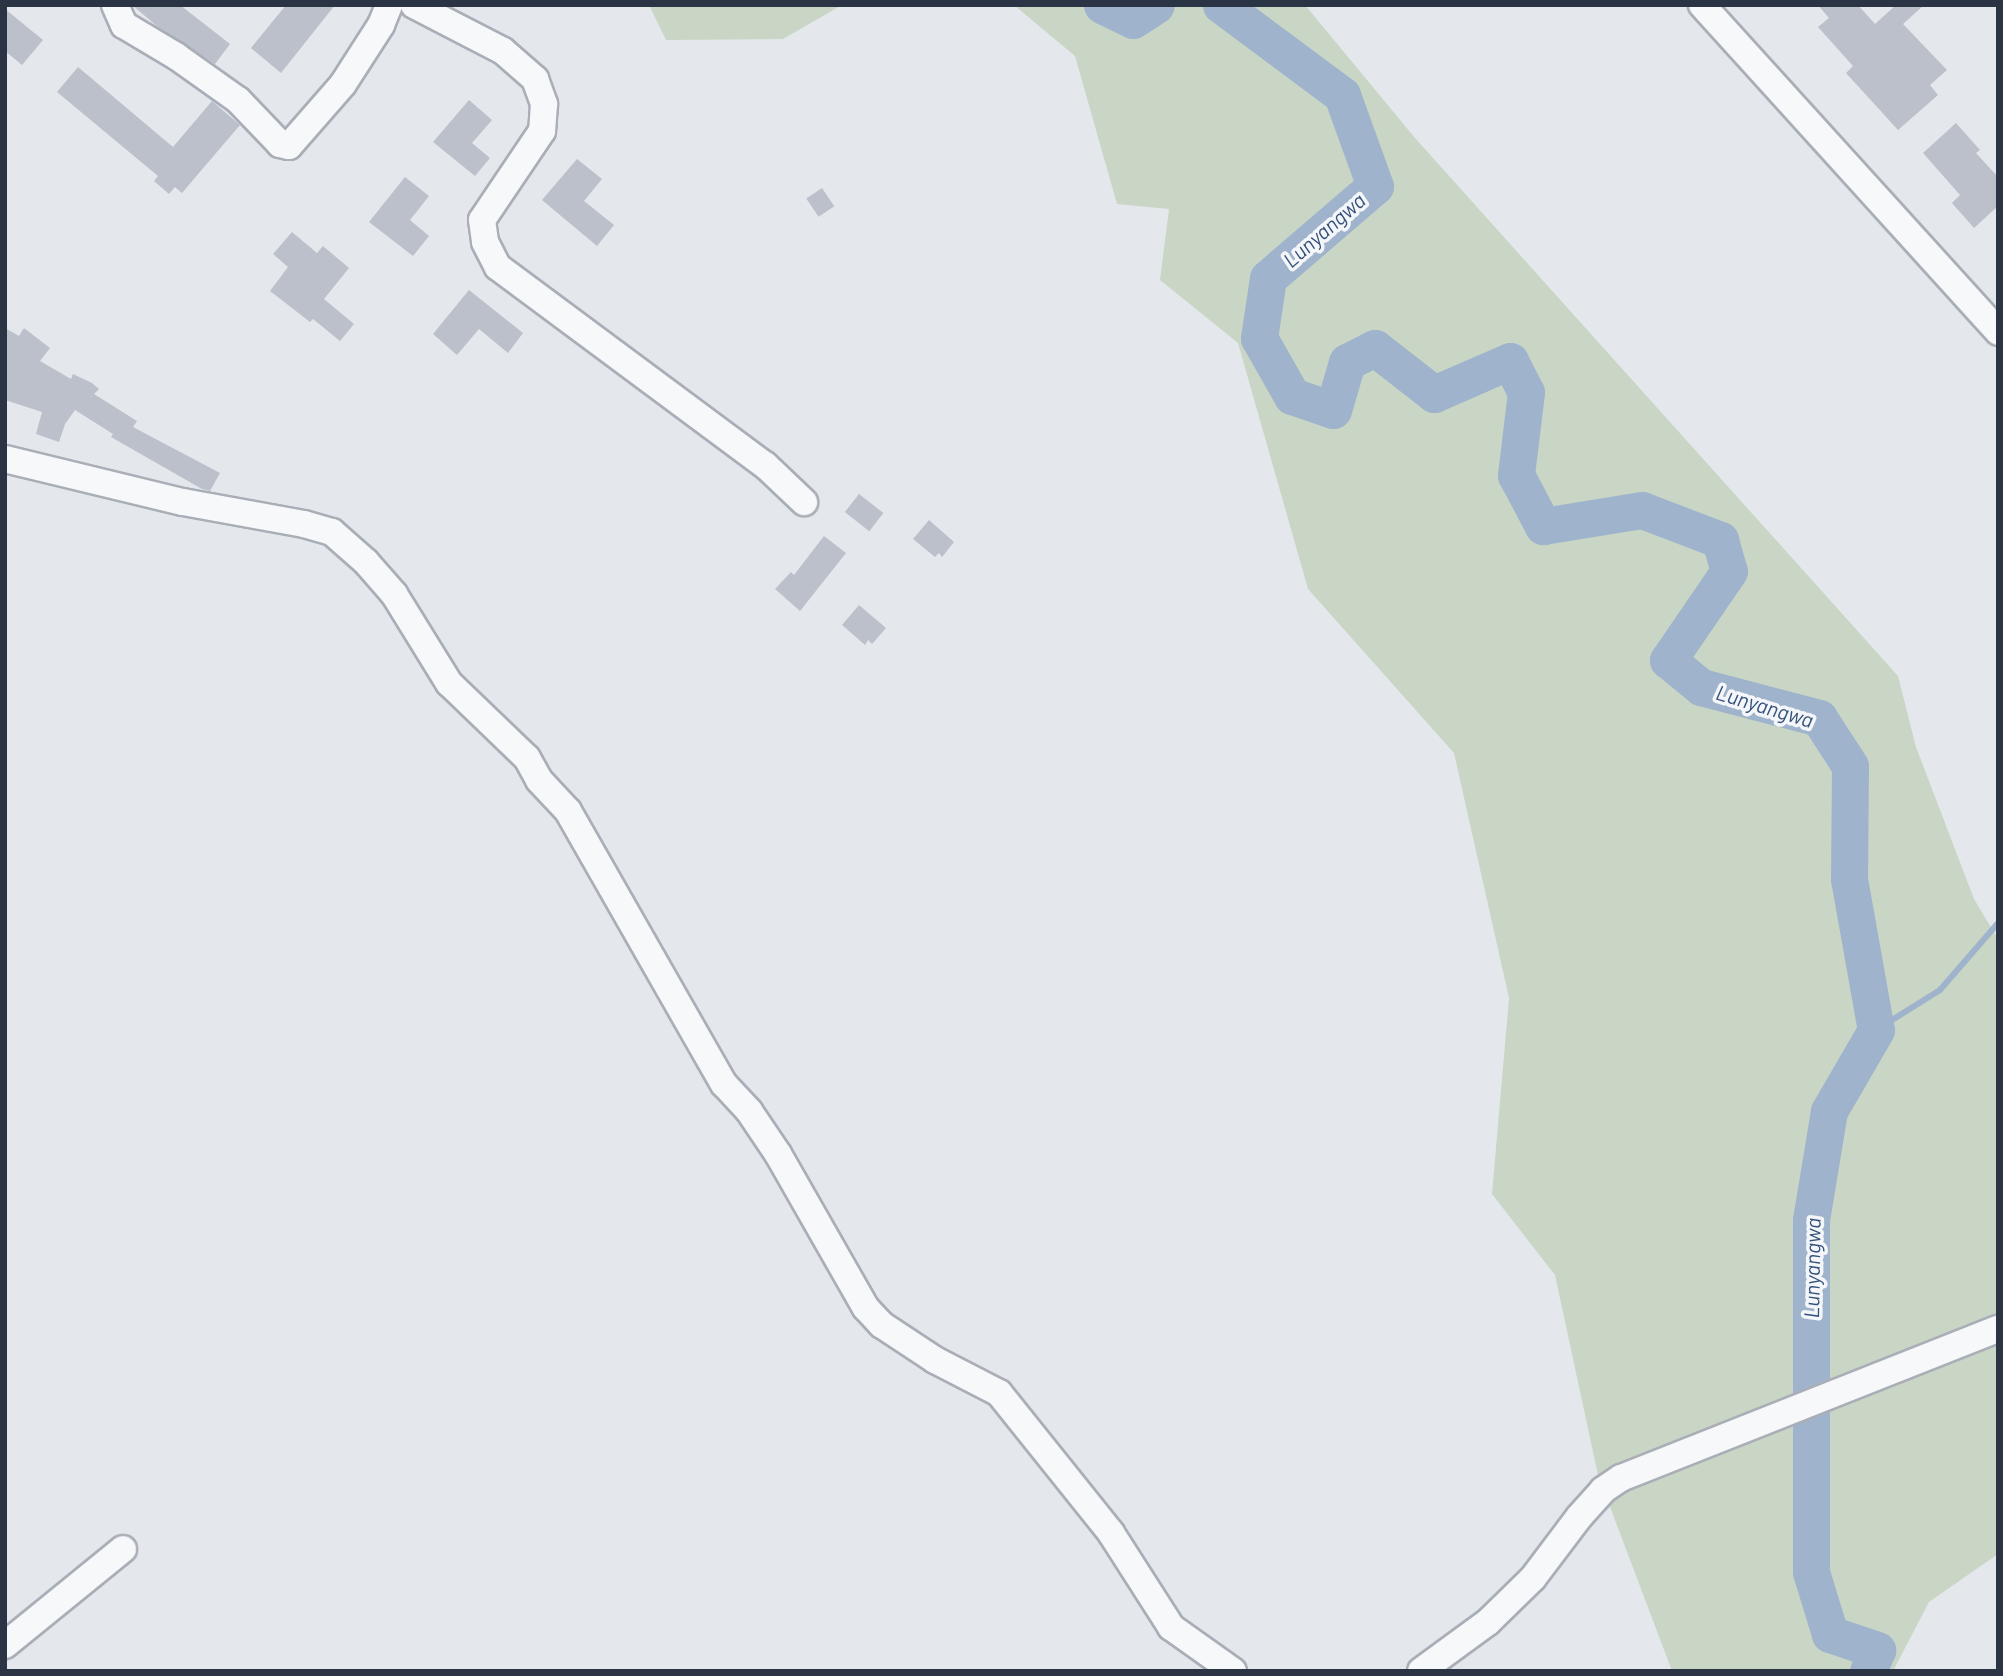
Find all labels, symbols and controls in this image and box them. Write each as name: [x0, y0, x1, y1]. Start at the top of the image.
water label: Lunyangwa: [1278, 188, 1370, 272]
water label: Lunyangwa: [1713, 679, 1817, 733]
water label: Lunyangwa: [1799, 1218, 1825, 1318]

